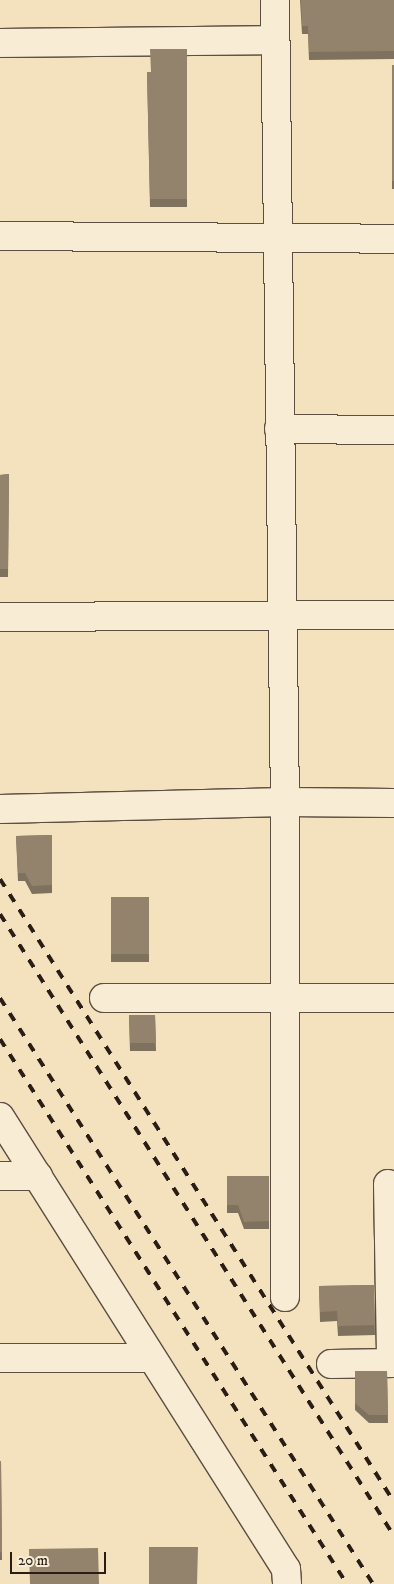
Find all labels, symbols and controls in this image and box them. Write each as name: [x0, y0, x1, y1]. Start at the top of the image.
scale bar: [12, 1542, 109, 1574]
text: 20 m: [18, 1551, 48, 1570]

